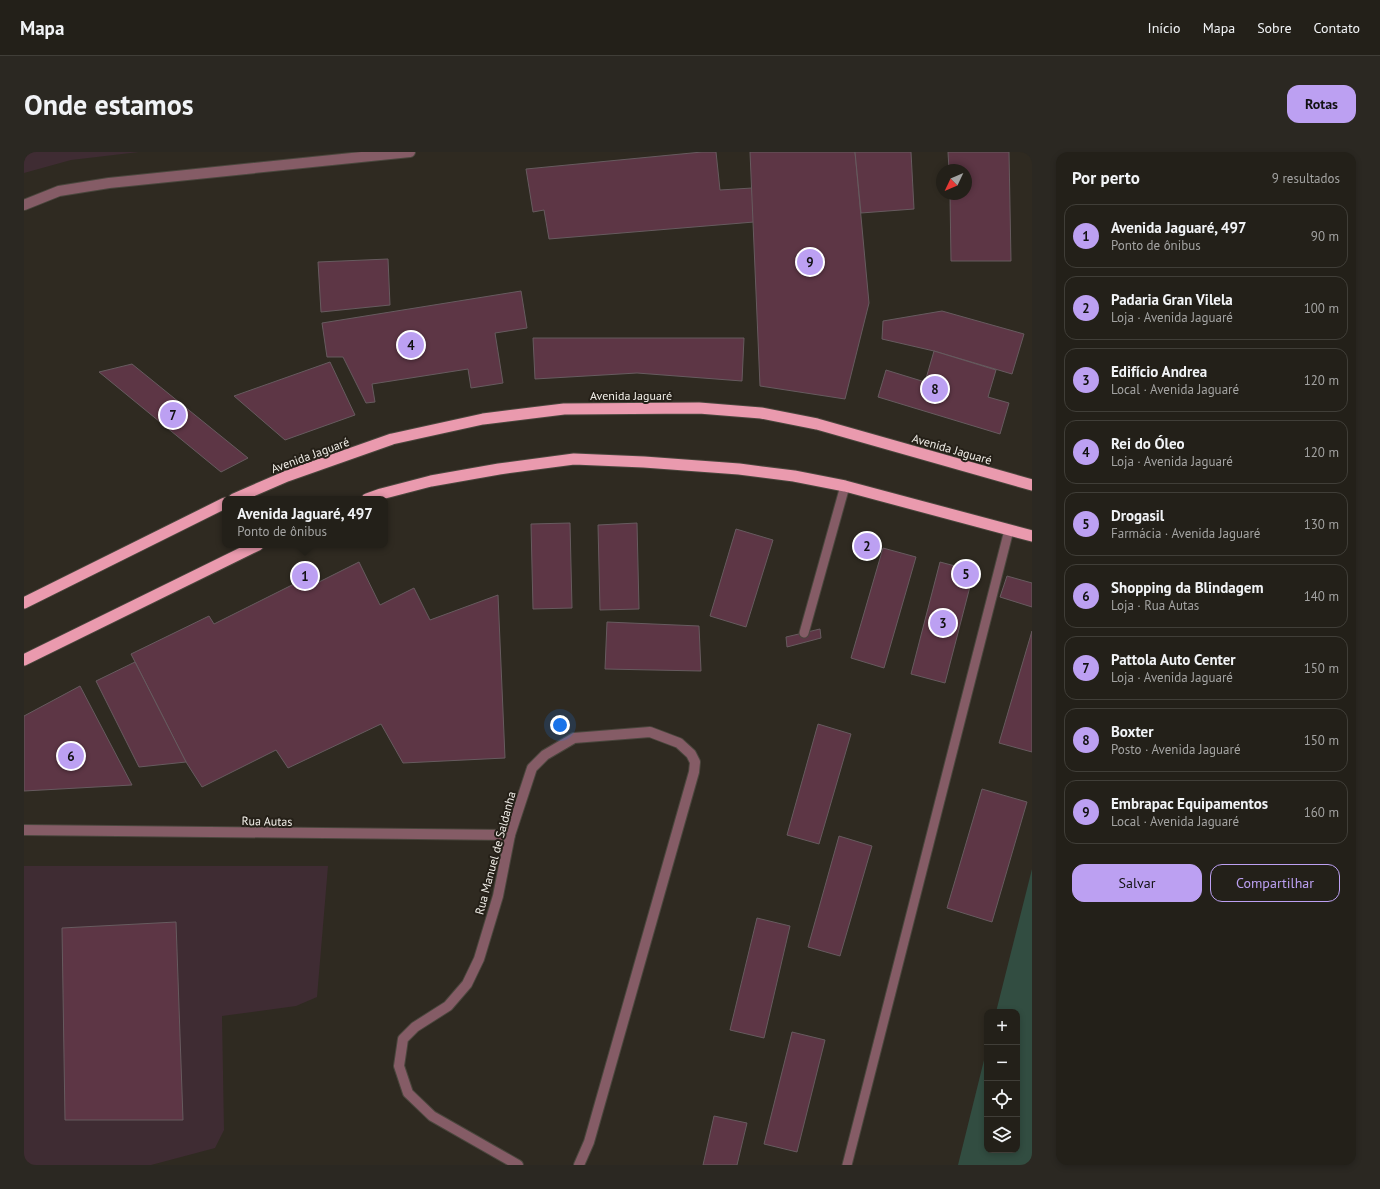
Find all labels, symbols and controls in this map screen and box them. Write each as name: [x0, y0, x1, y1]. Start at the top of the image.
text: Mapa: [20, 16, 64, 40]
text: Início: [1148, 19, 1181, 37]
text: Mapa: [1203, 19, 1235, 37]
text: Sobre: [1257, 19, 1292, 37]
text: Contato: [1314, 19, 1360, 37]
button: Rotas: [1287, 85, 1356, 123]
text: Onde estamos: [24, 86, 194, 123]
north arrow: [936, 164, 972, 200]
text: Por perto: [1072, 167, 1140, 189]
text: 9 resultados: [1272, 170, 1340, 187]
text: Avenida Jaguaré, 497: [1111, 218, 1246, 237]
text: 1: [1082, 228, 1090, 245]
text: 90 m: [1311, 228, 1339, 245]
text: Ponto de ônibus: [1111, 237, 1201, 254]
pin: 9: [797, 247, 823, 277]
text: Padaria Gran Vilela: [1111, 290, 1233, 309]
text: 2: [1082, 300, 1090, 317]
text: 100 m: [1304, 300, 1339, 317]
text: Loja · Avenida Jaguaré: [1111, 309, 1233, 326]
pin: 4: [398, 330, 424, 360]
text: Edifício Andrea: [1111, 362, 1207, 381]
text: 3: [1082, 372, 1090, 389]
text: 120 m: [1304, 372, 1339, 389]
pin: 8: [922, 374, 948, 404]
text: Local · Avenida Jaguaré: [1111, 381, 1239, 398]
street label: Avenida Jaguaré: [590, 388, 672, 403]
pin: 7: [160, 400, 186, 430]
street label: Avenida Jaguaré: [910, 430, 994, 468]
street label: Avenida Jaguaré: [269, 434, 351, 476]
text: Rei do Óleo: [1111, 434, 1185, 453]
text: 4: [1082, 444, 1090, 461]
text: 120 m: [1304, 444, 1339, 461]
text: Loja · Avenida Jaguaré: [1111, 453, 1233, 470]
popup: [222, 496, 388, 548]
text: Avenida Jaguaré, 497: [237, 504, 373, 523]
text: Drogasil: [1111, 506, 1164, 525]
text: 5: [1082, 516, 1090, 533]
text: 130 m: [1304, 516, 1339, 533]
text: Ponto de ônibus: [237, 523, 327, 540]
text: Farmácia · Avenida Jaguaré: [1111, 525, 1260, 542]
pin: 2: [854, 531, 880, 561]
pin: 5: [953, 559, 979, 589]
pin: 1: [292, 561, 318, 591]
text: Shopping da Blindagem: [1111, 578, 1264, 597]
text: 6: [1082, 588, 1090, 605]
text: 140 m: [1304, 588, 1339, 605]
text: Loja · Rua Autas: [1111, 597, 1199, 614]
pin: 3: [930, 608, 956, 638]
text: Pattola Auto Center: [1111, 650, 1236, 669]
text: 7: [1082, 660, 1090, 677]
text: 150 m: [1304, 660, 1339, 677]
text: Loja · Avenida Jaguaré: [1111, 669, 1233, 686]
your location: [550, 715, 570, 735]
text: Boxter: [1111, 722, 1153, 741]
text: 8: [1082, 732, 1090, 749]
text: 150 m: [1304, 732, 1339, 749]
pin: 6: [58, 741, 84, 771]
text: Posto · Avenida Jaguaré: [1111, 741, 1241, 758]
street label: Rua Manuel de Saldanha: [471, 790, 519, 916]
text: Embrapac Equipamentos: [1111, 794, 1268, 813]
text: 9: [1082, 804, 1090, 821]
text: 160 m: [1304, 804, 1339, 821]
street label: Rua Autas: [241, 813, 293, 829]
text: Local · Avenida Jaguaré: [1111, 813, 1239, 830]
button: Salvar: [1072, 864, 1202, 902]
button: Compartilhar: [1210, 864, 1340, 902]
map controls: [984, 1009, 1020, 1153]
button: +: [984, 1009, 1020, 1045]
button: −: [984, 1045, 1020, 1081]
button: locate: [984, 1081, 1020, 1117]
button: layers: [984, 1117, 1020, 1153]

